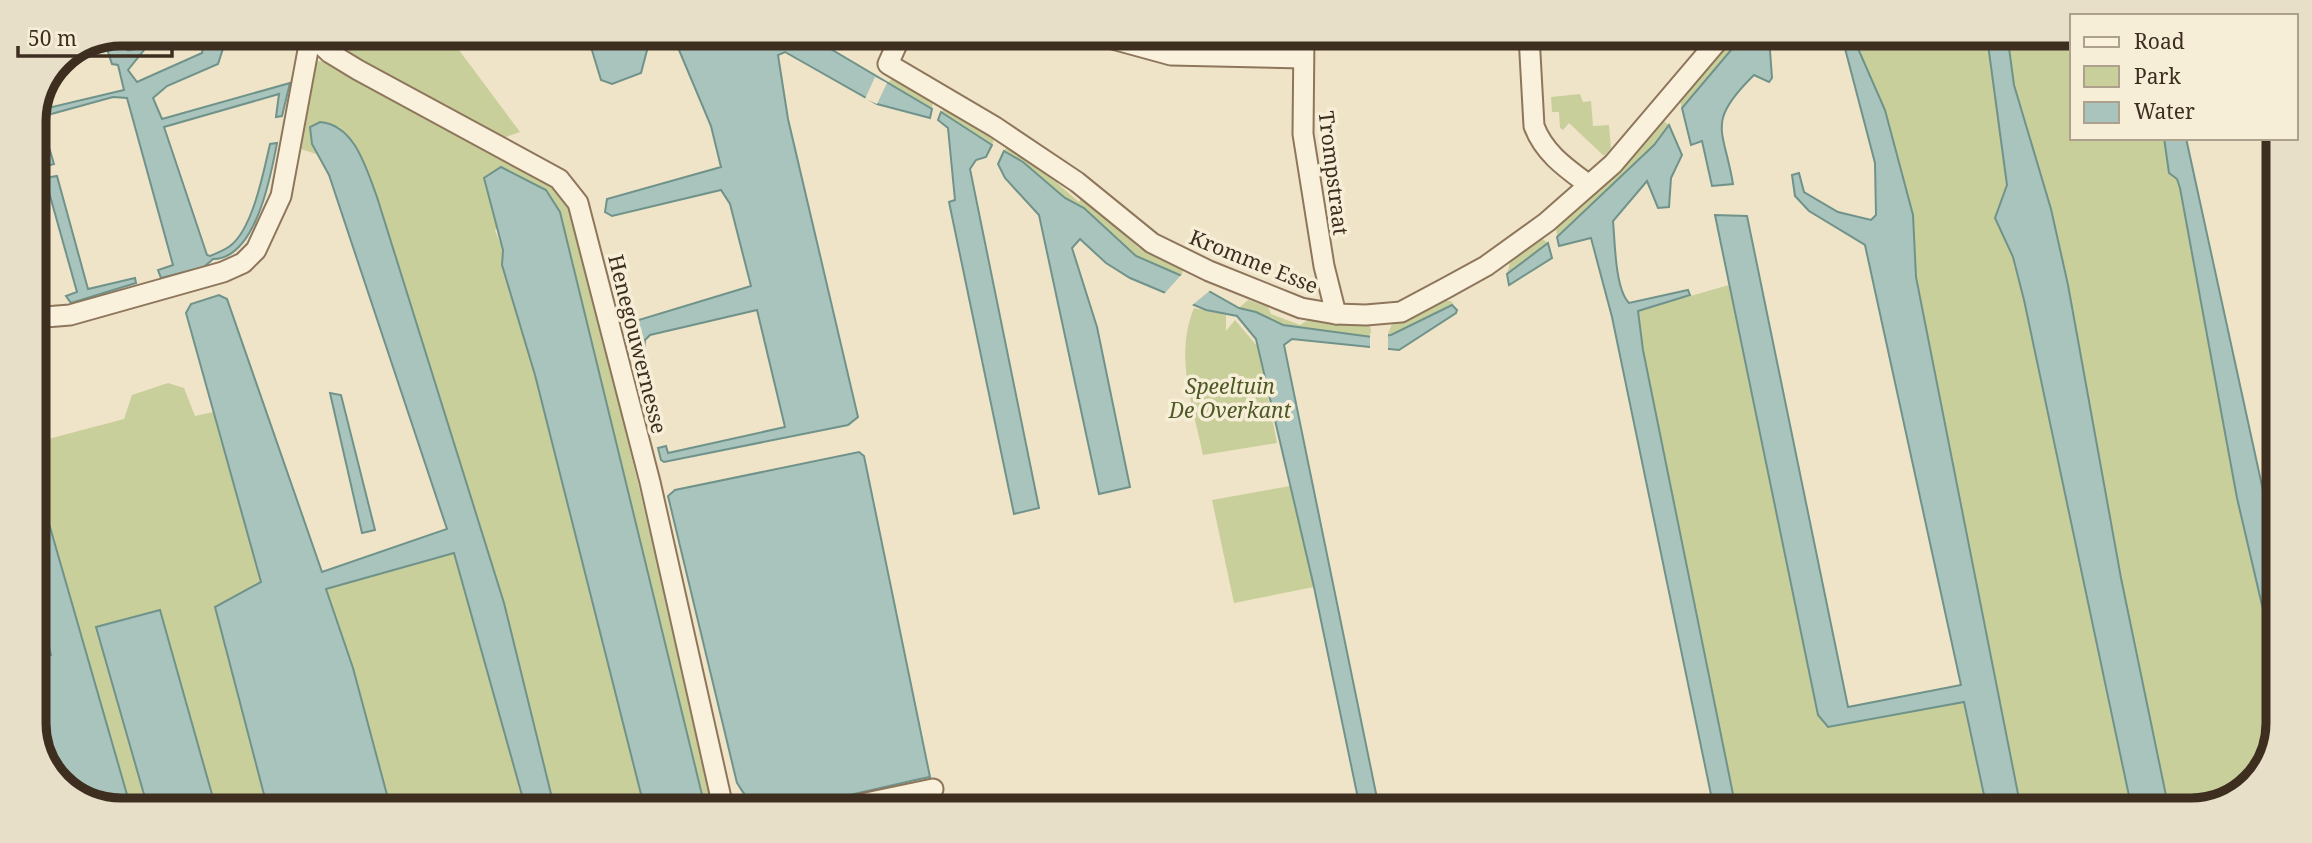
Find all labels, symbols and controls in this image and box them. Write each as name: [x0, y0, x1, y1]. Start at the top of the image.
scale bar: [18, 14, 172, 58]
legend: [2070, 14, 2298, 140]
text: 50 m: [28, 24, 77, 52]
text: Road: [2134, 27, 2185, 55]
text: Park: [2134, 62, 2181, 90]
text: Water: [2134, 97, 2195, 125]
street label: Trompstraat: [1312, 109, 1356, 237]
street label: Kromme Esse: [1186, 222, 1322, 300]
street label: Henegouwernesse: [602, 252, 674, 436]
park label: Speeltuin De Overkant: [1168, 372, 1292, 424]

